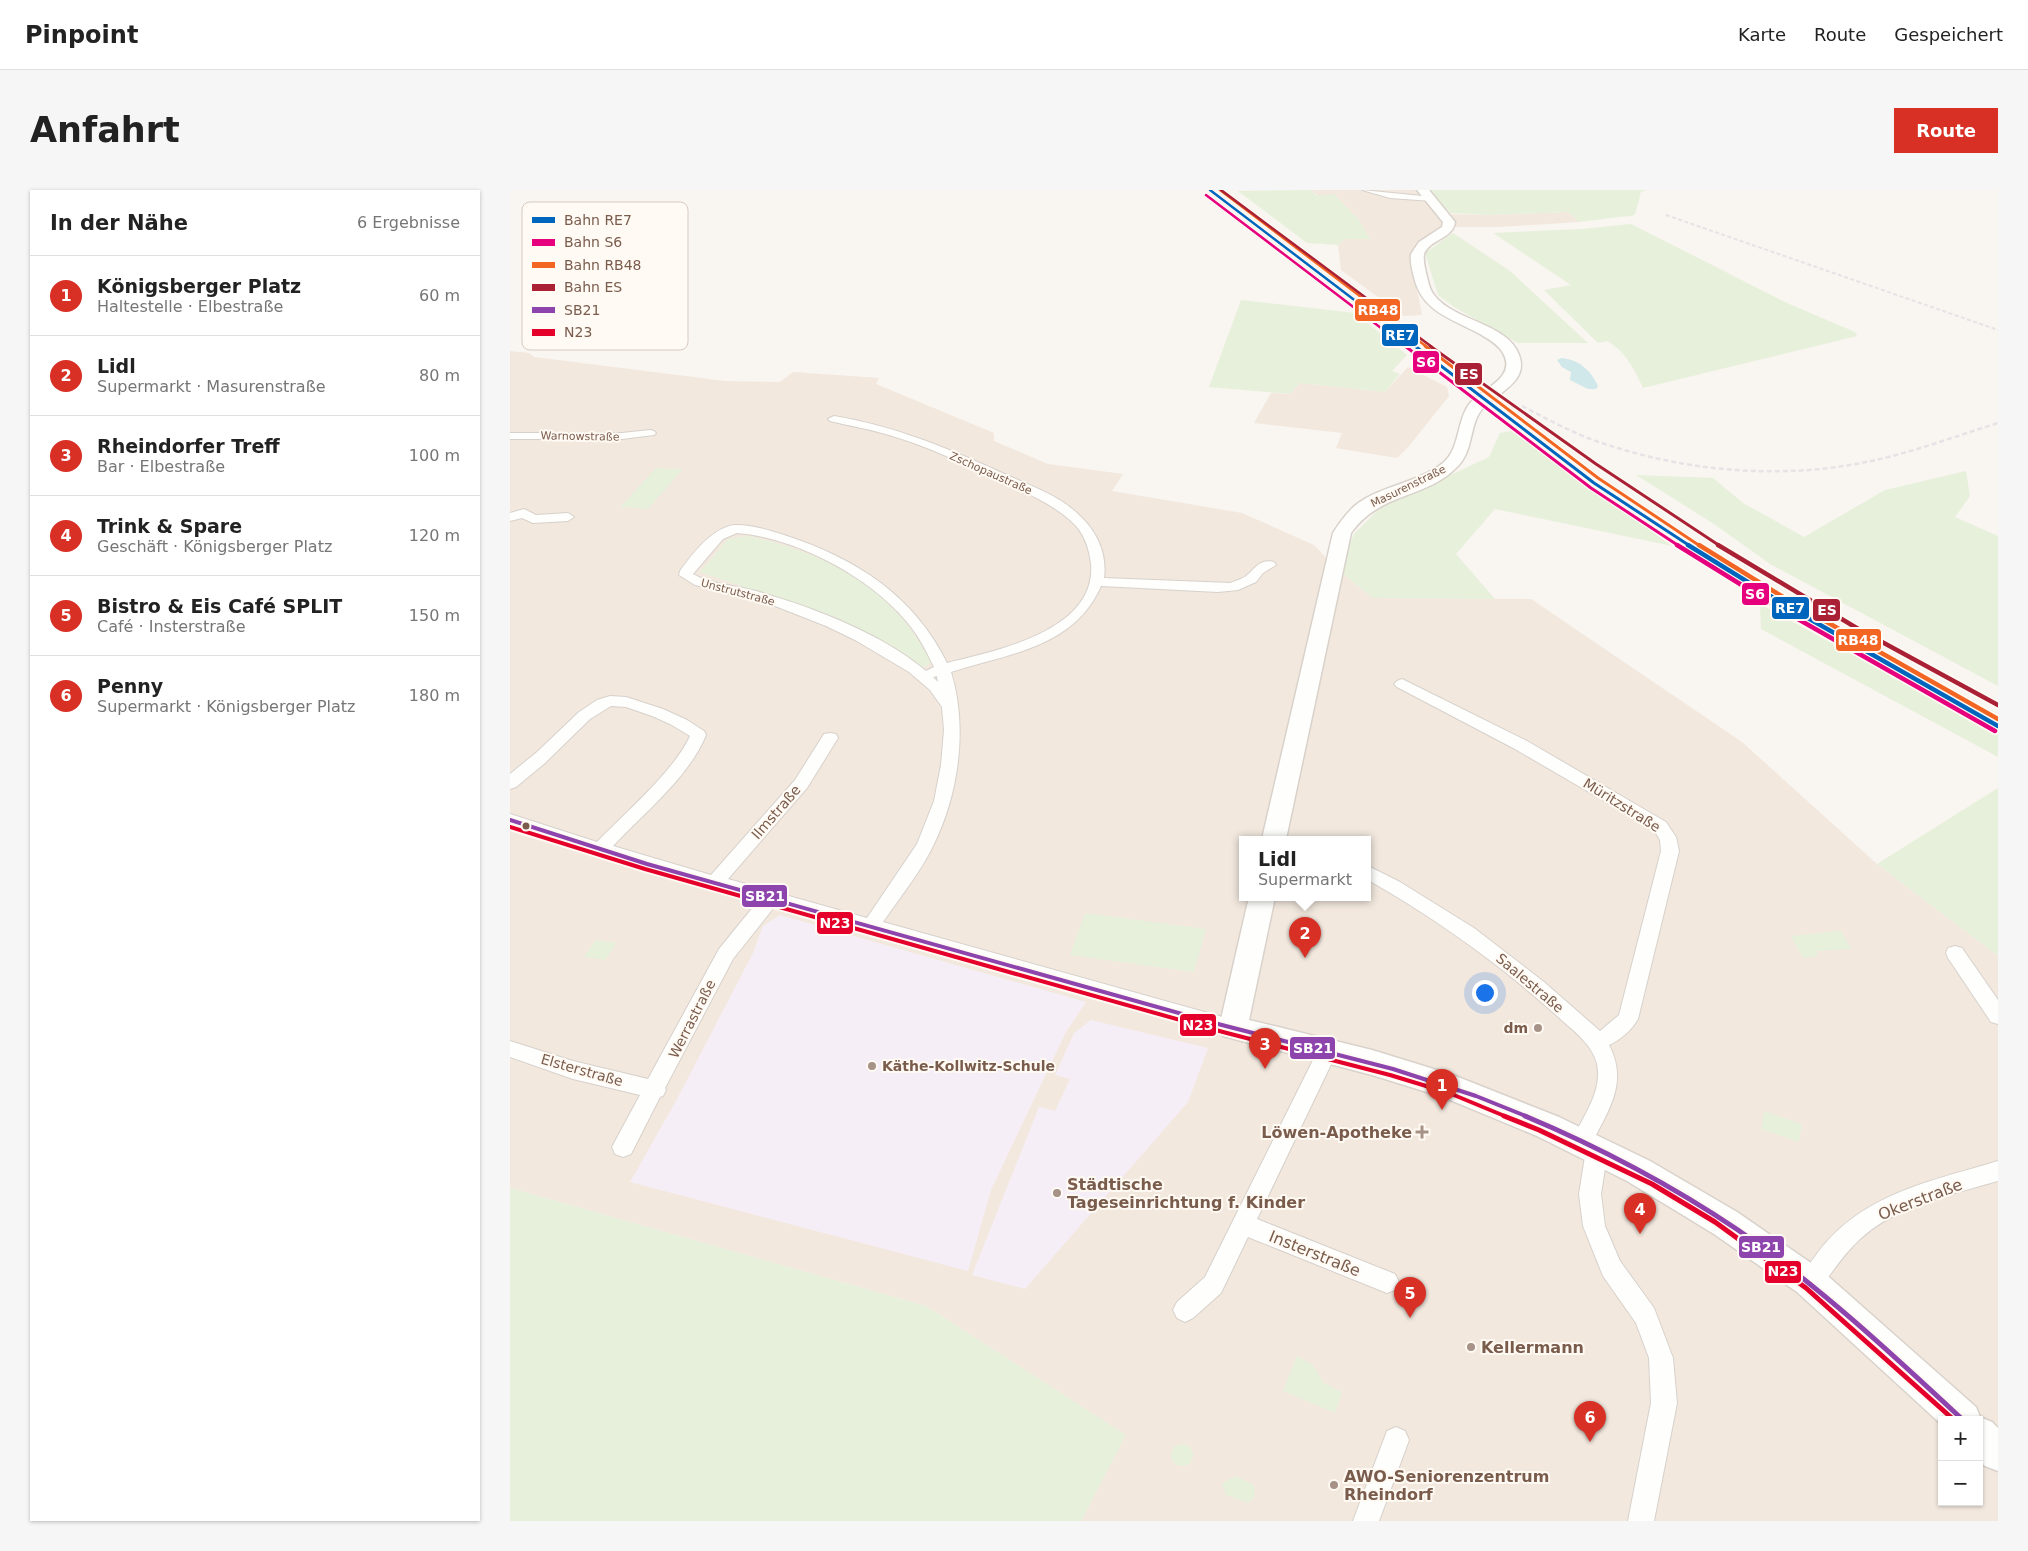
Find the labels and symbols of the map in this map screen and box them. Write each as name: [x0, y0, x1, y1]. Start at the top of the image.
legend: [522, 202, 688, 350]
text: Bahn RE7: [564, 212, 632, 228]
text: Bahn S6: [564, 234, 622, 250]
text: Bahn RB48: [564, 257, 642, 273]
text: Bahn ES: [564, 279, 622, 295]
line badge: RB48: [1354, 298, 1401, 322]
text: SB21: [564, 302, 600, 318]
text: RB48: [1358, 302, 1398, 318]
line badge: RE7: [1381, 323, 1419, 347]
text: N23: [564, 324, 592, 340]
text: RE7: [1385, 327, 1415, 343]
line badge: S6: [1412, 350, 1440, 374]
text: S6: [1416, 354, 1436, 370]
line badge: ES: [1454, 362, 1483, 386]
text: ES: [1459, 366, 1479, 382]
street label: Warnowstraße: [540, 429, 620, 444]
street label: Zschopaustraße: [948, 449, 1034, 498]
street label: Masurenstraße: [1369, 463, 1448, 510]
street label: Unstrutstraße: [700, 576, 776, 609]
line badge: S6: [1741, 582, 1770, 606]
text: S6: [1745, 586, 1765, 602]
line badge: RE7: [1771, 596, 1810, 620]
line badge: ES: [1812, 598, 1841, 622]
text: RE7: [1775, 600, 1805, 616]
text: ES: [1817, 602, 1837, 618]
line badge: RB48: [1835, 628, 1882, 652]
text: RB48: [1838, 632, 1878, 648]
street label: Müritzstraße: [1580, 775, 1664, 835]
street label: Ilmstraße: [748, 782, 804, 842]
unlabelled marker: [521, 821, 531, 831]
line badge: SB21: [741, 884, 788, 908]
text: SB21: [745, 888, 785, 904]
line badge: N23: [816, 911, 854, 935]
text: N23: [819, 915, 851, 931]
pin: 2: [1289, 917, 1321, 958]
street label: Saalestraße: [1493, 950, 1567, 1016]
street label: Werrastraße: [665, 977, 719, 1061]
your location: [1472, 980, 1498, 1006]
line badge: N23: [1179, 1013, 1217, 1037]
text: N23: [1182, 1017, 1214, 1033]
place label: dm: [1503, 1020, 1528, 1036]
marker: dm: [1532, 1022, 1544, 1034]
pin: 3: [1249, 1028, 1281, 1069]
line badge: SB21: [1289, 1036, 1336, 1060]
text: SB21: [1293, 1040, 1333, 1056]
street label: Elsterstraße: [539, 1051, 625, 1089]
place label: Käthe-Kollwitz-Schule: [882, 1058, 1055, 1074]
marker: Käthe-Kollwitz-Schule: [866, 1060, 878, 1072]
pin: 1: [1426, 1069, 1458, 1110]
place label: Löwen-Apotheke: [1261, 1123, 1412, 1142]
marker: Löwen-Apotheke: [1416, 1126, 1428, 1138]
place label: Städtische Tageseinrichtung f. Kinder: [1067, 1175, 1305, 1212]
street label: Okerstraße: [1875, 1175, 1965, 1224]
marker: Städtische Tageseinrichtung f. Kinder: [1051, 1187, 1063, 1199]
pin: 4: [1624, 1193, 1656, 1234]
street label: Insterstraße: [1266, 1227, 1363, 1280]
line badge: SB21: [1738, 1235, 1785, 1259]
text: SB21: [1741, 1239, 1781, 1255]
line badge: N23: [1764, 1260, 1802, 1284]
text: N23: [1767, 1263, 1799, 1279]
pin: 5: [1394, 1277, 1426, 1318]
place label: Kellermann: [1481, 1338, 1584, 1357]
marker: Kellermann: [1465, 1341, 1477, 1353]
pin: 6: [1574, 1401, 1606, 1442]
place label: AWO-Seniorenzentrum Rheindorf: [1344, 1467, 1549, 1504]
marker: AWO-Seniorenzentrum Rheindorf: [1328, 1479, 1340, 1491]

